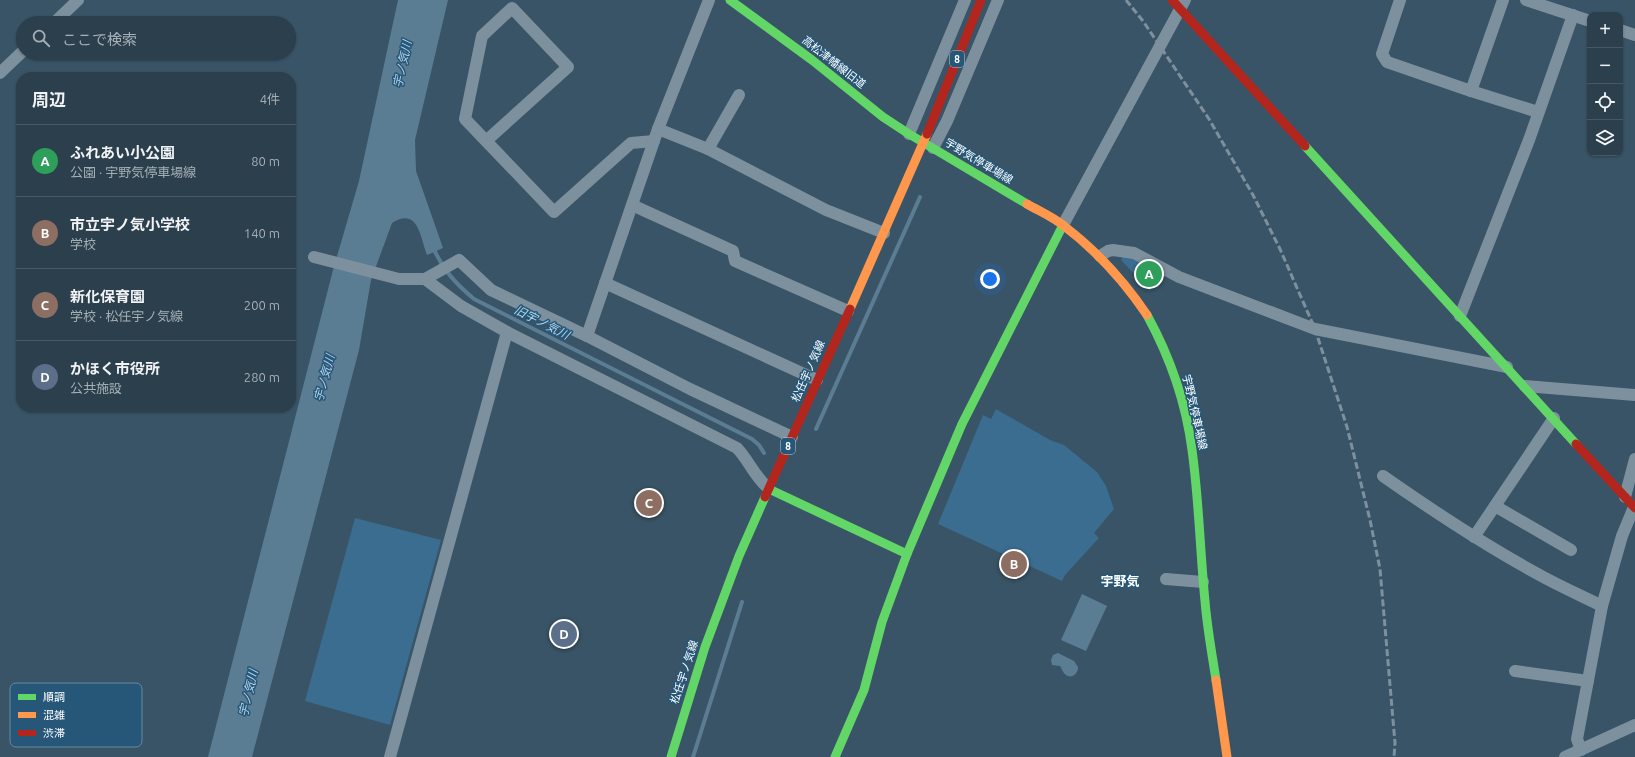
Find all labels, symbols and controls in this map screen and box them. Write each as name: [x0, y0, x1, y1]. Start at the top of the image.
map controls: [1587, 12, 1623, 156]
button: +: [1587, 12, 1623, 48]
search box: [16, 16, 296, 60]
icon: search: [30, 27, 52, 49]
text: ここで検索: [62, 31, 137, 48]
street label: 高松津幡線旧道: [800, 34, 868, 90]
water label: 宇ノ気川: [391, 37, 414, 89]
button: −: [1587, 48, 1623, 84]
road number: 8: [950, 51, 964, 67]
button: locate: [1587, 84, 1623, 120]
text: 周辺: [32, 90, 66, 109]
text: 4件: [260, 92, 280, 106]
button: layers: [1587, 120, 1623, 156]
street label: 宇野気停車場線: [943, 136, 1015, 186]
text: ふれあい小公園: [70, 144, 175, 161]
text: A: [40, 154, 50, 168]
text: 80 m: [251, 154, 280, 168]
text: 公園 · 宇野気停車場線: [70, 165, 196, 179]
text: 市立宇ノ気小学校: [70, 216, 190, 233]
text: B: [41, 226, 49, 240]
text: 140 m: [244, 226, 280, 240]
text: 学校: [70, 237, 96, 251]
pin: A: [1136, 259, 1162, 289]
your location: [980, 269, 1000, 289]
text: 新化保育園: [70, 288, 145, 305]
text: C: [41, 298, 49, 312]
text: 200 m: [244, 298, 280, 312]
water label: 旧宇ノ気川: [512, 303, 573, 342]
text: 学校 · 松任宇ノ気線: [70, 309, 183, 323]
street label: 松任宇ノ気線: [789, 338, 827, 404]
water label: 宇ノ気川: [312, 351, 337, 403]
text: かほく市役所: [70, 360, 160, 377]
text: D: [40, 370, 50, 384]
text: 280 m: [244, 370, 280, 384]
street label: 宇野気停車場線: [1180, 373, 1210, 451]
text: 公共施設: [70, 381, 122, 395]
road number: 8: [781, 438, 795, 454]
pin: C: [636, 488, 662, 518]
pin: B: [1001, 549, 1027, 579]
district label: 宇野気: [1100, 574, 1140, 588]
pin: D: [551, 619, 577, 649]
street label: 松任宇ノ気線: [668, 639, 700, 705]
water label: 宇ノ気川: [236, 666, 260, 718]
legend: [10, 683, 142, 747]
text: 順調: [43, 691, 65, 703]
text: 混雑: [43, 709, 65, 721]
text: 渋滞: [43, 727, 65, 739]

